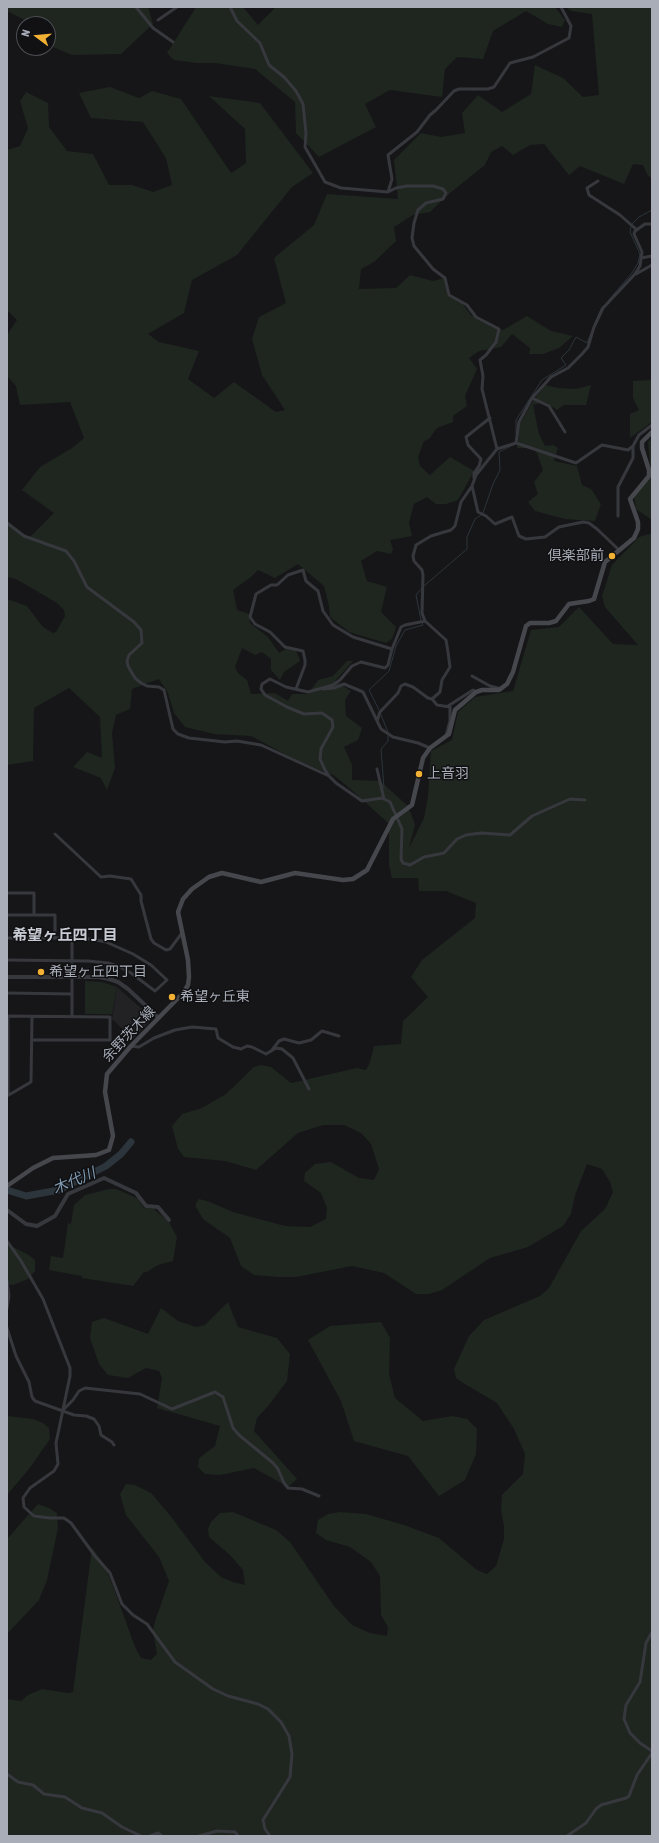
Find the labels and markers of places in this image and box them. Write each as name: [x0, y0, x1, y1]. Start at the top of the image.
place label: 倶楽部前: [548, 548, 604, 564]
marker: 倶楽部前: [607, 551, 617, 561]
place label: 上音羽: [427, 766, 469, 782]
marker: 上音羽: [414, 769, 424, 779]
place label: 希望ヶ丘四丁目: [49, 964, 147, 980]
marker: 希望ヶ丘四丁目: [36, 967, 46, 977]
place label: 希望ヶ丘東: [180, 989, 250, 1005]
marker: 希望ヶ丘東: [167, 992, 177, 1002]

